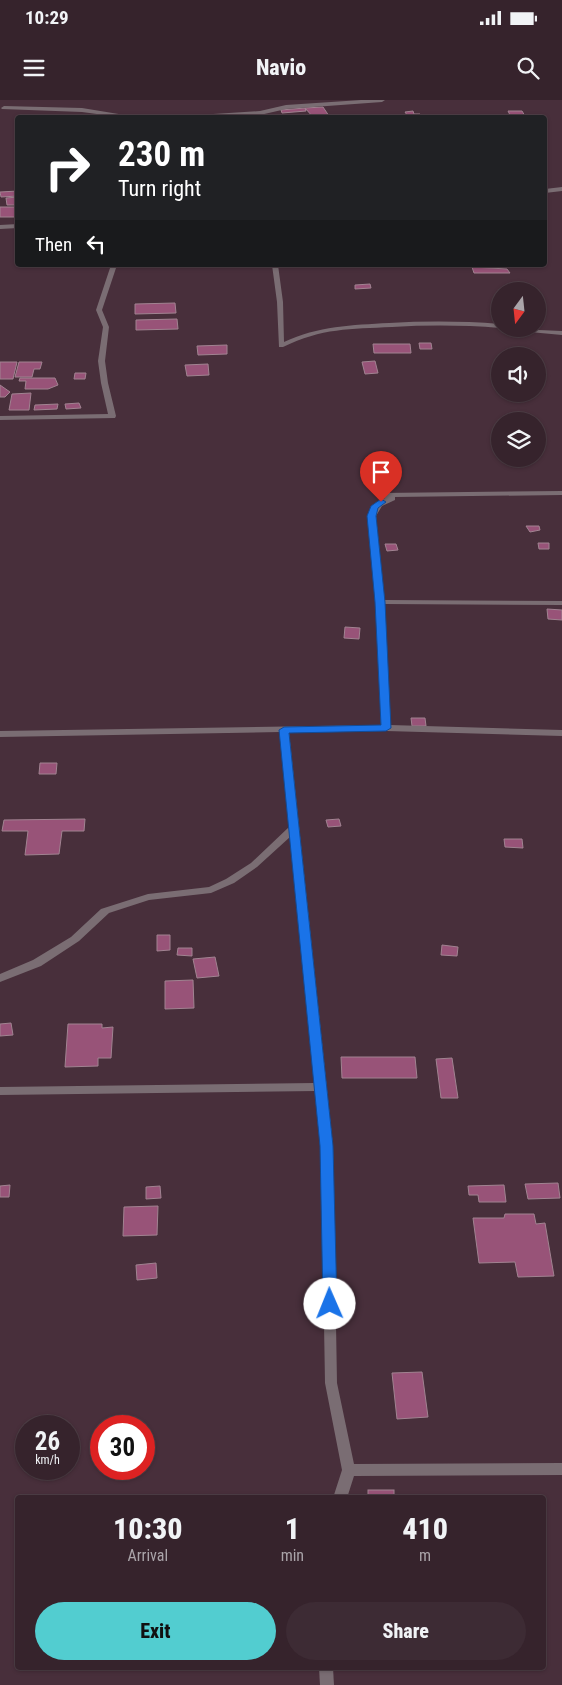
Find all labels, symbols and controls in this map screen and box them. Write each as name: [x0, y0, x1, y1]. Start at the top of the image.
text: 10:29: [25, 6, 69, 29]
icon: menu: [20, 54, 48, 82]
icon: search: [514, 54, 542, 82]
text: Navio: [256, 55, 306, 80]
text: 230 m: [118, 134, 205, 175]
icon: right: [35, 135, 100, 200]
text: Turn right: [118, 176, 201, 201]
icon: left: [82, 230, 110, 258]
text: Then: [35, 233, 72, 256]
north arrow: [491, 282, 546, 338]
map controls: [491, 282, 546, 467]
button: sound: [491, 347, 546, 402]
button: layers: [491, 412, 546, 467]
pin: [360, 451, 402, 502]
icon: arrive: [367, 458, 395, 486]
position arrow: [303, 1277, 355, 1329]
speed limit sign: 30: [90, 1415, 155, 1480]
text: 26: [35, 1427, 60, 1456]
text: km/h: [35, 1453, 60, 1467]
text: 10:30: [113, 1511, 183, 1546]
text: 1: [285, 1511, 300, 1546]
text: 410: [402, 1511, 448, 1546]
text: Arrival: [127, 1546, 168, 1565]
text: min: [281, 1546, 304, 1565]
text: m: [419, 1546, 431, 1565]
button: Exit: [35, 1602, 276, 1660]
button: Share: [286, 1602, 526, 1660]

